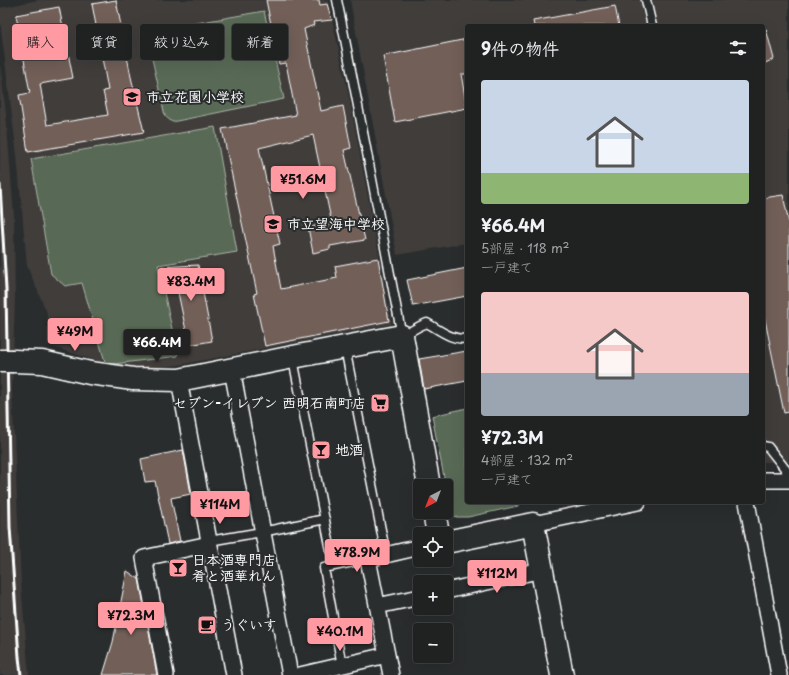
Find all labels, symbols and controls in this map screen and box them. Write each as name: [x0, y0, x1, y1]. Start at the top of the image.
chip: 購入: [12, 24, 68, 60]
chip: 賃貸: [76, 24, 132, 60]
chip: 絞り込み: [140, 24, 224, 60]
chip: 新着: [232, 24, 288, 60]
text: 9件の物件: [481, 35, 559, 61]
icon: filters: [727, 37, 749, 59]
school or university icon: 市立花園小学校: [121, 86, 143, 108]
place label: 市立花園小学校: [146, 86, 244, 107]
icon: home: [579, 106, 651, 178]
pin: ¥51.6M: [270, 166, 336, 200]
text: ¥51.6M: [280, 169, 326, 188]
text: ¥66.4M: [481, 212, 545, 238]
school or university icon: 市立望海中学校: [262, 213, 284, 235]
place label: 市立望海中学校: [287, 213, 385, 234]
text: 5部屋 · 118 m²: [481, 238, 570, 257]
text: 一戸建て: [481, 257, 533, 276]
pin: ¥83.4M: [158, 268, 224, 302]
text: ¥83.4M: [166, 271, 216, 290]
pin: ¥49M: [51, 318, 99, 352]
icon: home: [579, 318, 651, 390]
text: ¥49M: [57, 321, 93, 340]
pin: ¥66.4M: [124, 329, 190, 363]
text: ¥66.4M: [132, 332, 182, 351]
place label: セブン-イレブン 西明石南町店: [173, 392, 366, 413]
supermarket icon: セブン-イレブン 西明石南町店: [369, 392, 391, 414]
text: ¥72.3M: [481, 424, 544, 450]
bar icon: 地酒: [310, 439, 332, 461]
place label: 地酒: [335, 439, 363, 460]
text: 4部屋 · 132 m²: [481, 450, 573, 469]
text: 一戸建て: [481, 469, 533, 488]
north arrow: [413, 479, 453, 519]
map controls: [413, 479, 453, 663]
pin: ¥114M: [192, 491, 248, 525]
text: ¥114M: [200, 494, 240, 513]
button: locate: [413, 527, 453, 567]
pin: ¥78.9M: [324, 539, 390, 573]
text: ¥78.9M: [334, 542, 380, 561]
place label: 日本酒専門店 肴と酒華れん: [192, 549, 276, 586]
bar icon: 日本酒専門店 肴と酒華れん: [167, 557, 189, 579]
pin: ¥112M: [469, 560, 525, 594]
text: ¥112M: [476, 563, 518, 582]
button: +: [413, 575, 453, 615]
pin: ¥72.3M: [98, 602, 164, 636]
text: ¥72.3M: [107, 605, 155, 624]
cafe icon: うぐいす: [196, 614, 218, 636]
place label: うぐいす: [221, 614, 277, 635]
pin: ¥40.1M: [307, 618, 373, 652]
text: ¥40.1M: [316, 621, 364, 640]
button: −: [413, 623, 453, 663]

